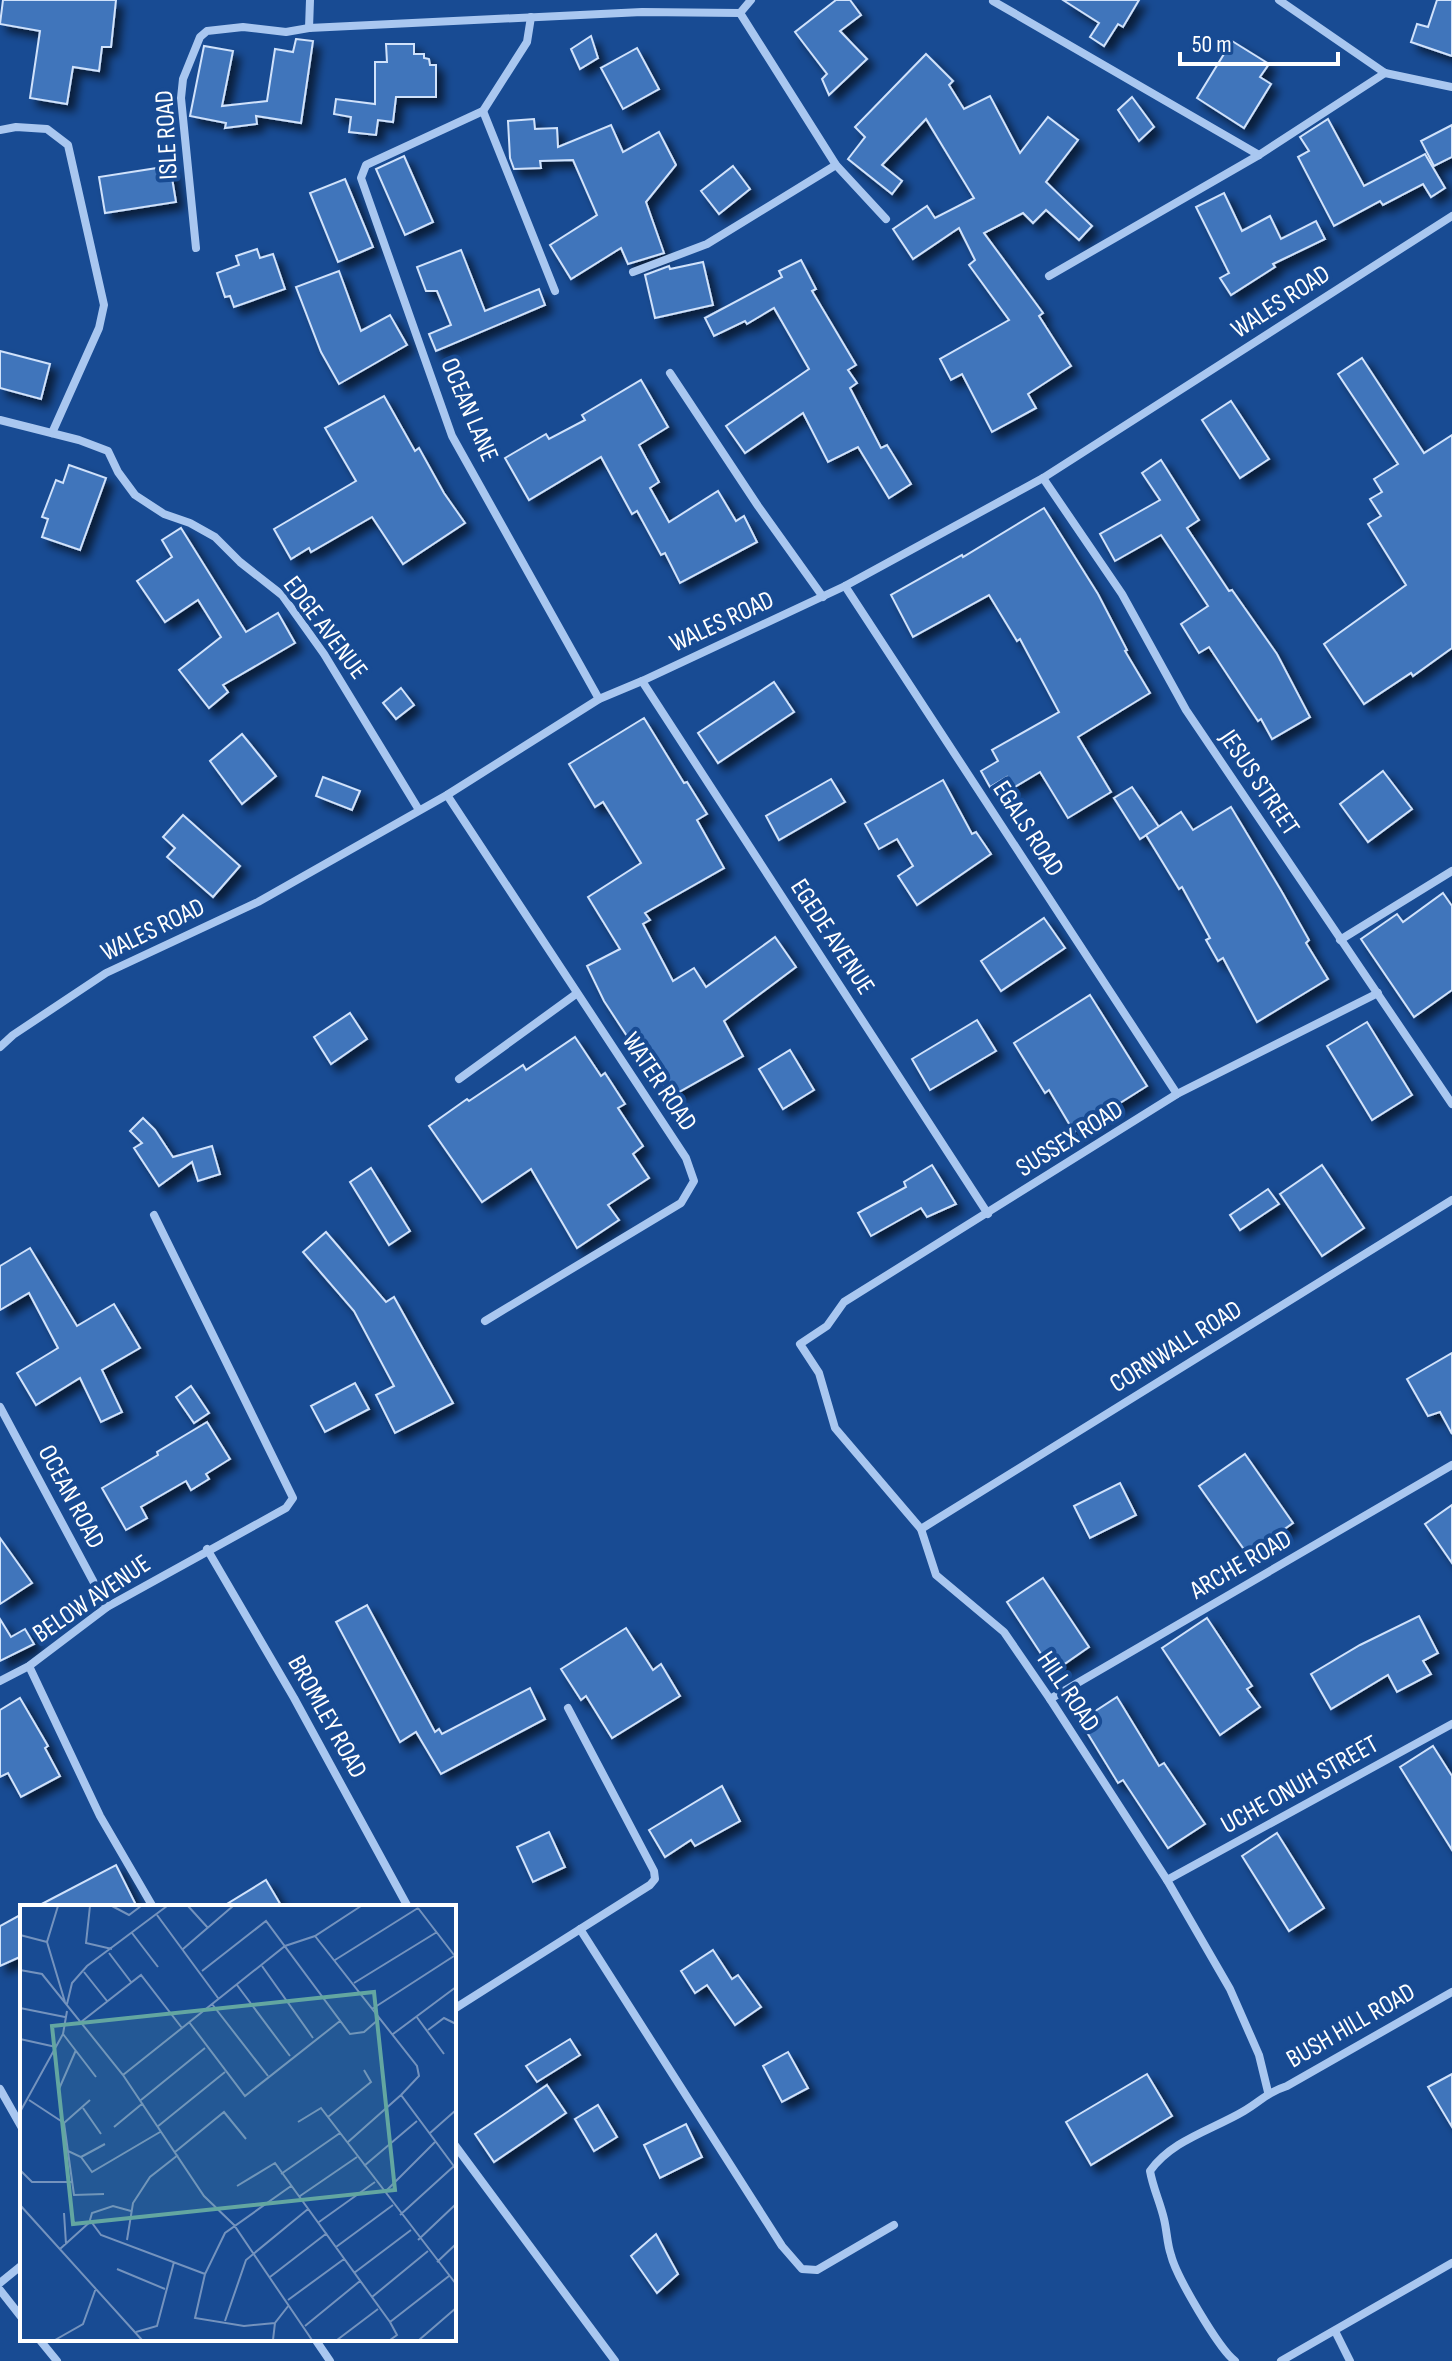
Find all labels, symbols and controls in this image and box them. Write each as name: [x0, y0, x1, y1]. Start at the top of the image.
scale bar: [1180, 16, 1338, 66]
text: 50 m: [1192, 30, 1232, 59]
street label: ISLE ROAD: [149, 90, 185, 180]
street label: WALES ROAD: [1226, 259, 1336, 345]
street label: OCEAN LANE: [433, 354, 505, 466]
street label: EDGE AVENUE: [276, 570, 374, 686]
street label: WALES ROAD: [665, 584, 779, 660]
street label: JESUS STREET: [1212, 723, 1306, 842]
street label: EGALS ROAD: [986, 775, 1070, 883]
street label: EGEDE AVENUE: [783, 873, 881, 1001]
street label: WALES ROAD: [96, 892, 210, 968]
street label: WATER ROAD: [615, 1027, 703, 1137]
street label: SUSSEX ROAD: [1011, 1094, 1129, 1184]
street label: CORNWALL ROAD: [1104, 1294, 1248, 1400]
street label: OCEAN ROAD: [31, 1440, 111, 1554]
street label: ARCHE ROAD: [1184, 1524, 1297, 1607]
street label: BELOW AVENUE: [27, 1548, 157, 1650]
street label: HILL ROAD: [1030, 1646, 1106, 1738]
street label: BROMLEY ROAD: [281, 1650, 373, 1784]
street label: UCHE ONUH STREET: [1216, 1729, 1384, 1841]
inset map: [20, 1905, 456, 2341]
street label: BUSH HILL ROAD: [1281, 1977, 1421, 2075]

